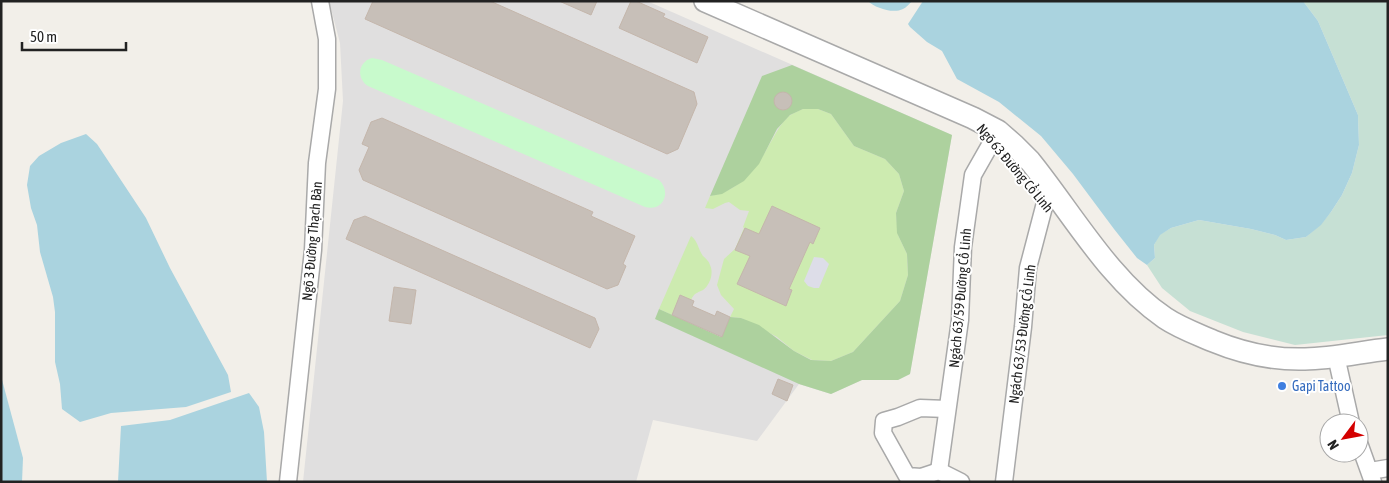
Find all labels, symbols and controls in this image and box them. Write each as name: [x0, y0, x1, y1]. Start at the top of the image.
scale bar: [22, 20, 126, 52]
text: 50 m: [30, 28, 57, 45]
street label: Ngõ 63 Đường Cổ Linh: [973, 120, 1057, 215]
street label: Ngõ 3 Đường Thạch Bàn: [299, 181, 325, 301]
street label: Ngách 63/59 Đường Cổ Linh: [945, 227, 974, 369]
street label: Ngách 63/53 Đường Cổ Linh: [1005, 263, 1038, 405]
place label: Gapi Tattoo: [1292, 378, 1350, 394]
marker: Gapi Tattoo: [1276, 380, 1288, 392]
north arrow: [1319, 413, 1369, 463]
text: N: [1324, 437, 1342, 453]

